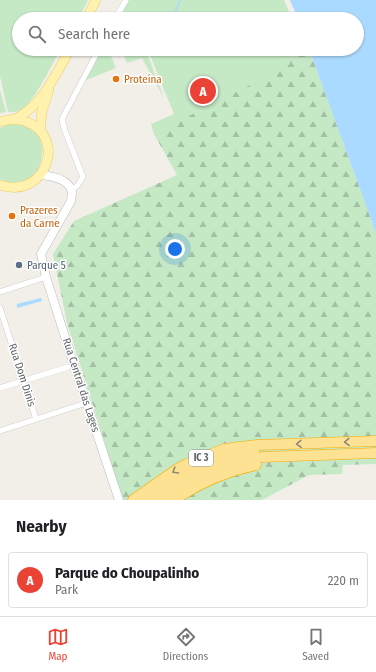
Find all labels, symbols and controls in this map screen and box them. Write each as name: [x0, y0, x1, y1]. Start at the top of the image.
search box: [12, 12, 364, 56]
icon: search: [26, 23, 48, 45]
text: Search here: [58, 25, 130, 43]
place label: Proteína: [124, 73, 162, 86]
marker: Proteína: [111, 74, 121, 84]
pin: A: [190, 76, 216, 106]
place label: Prazeres da Carne: [20, 204, 60, 230]
marker: Prazeres da Carne: [7, 211, 17, 221]
your location: [165, 239, 185, 259]
place label: Parque 5: [27, 259, 66, 272]
marker: Parque 5: [14, 260, 24, 270]
street label: Rua Central das Lages: [60, 336, 102, 434]
street label: Rua Dom Dinis: [6, 342, 38, 408]
one-way arrow: [344, 438, 350, 446]
one-way arrow: [296, 440, 302, 449]
road number: IC 3: [189, 450, 213, 466]
one-way arrow: [172, 466, 179, 473]
text: Nearby: [16, 516, 67, 537]
text: Parque do Choupalinho: [55, 564, 199, 582]
text: A: [26, 573, 34, 588]
text: 220 m: [328, 573, 359, 588]
text: Park: [55, 582, 78, 597]
tab: Map: [47, 626, 69, 663]
tab: Directions: [163, 626, 208, 663]
tab: Saved: [302, 626, 329, 663]

